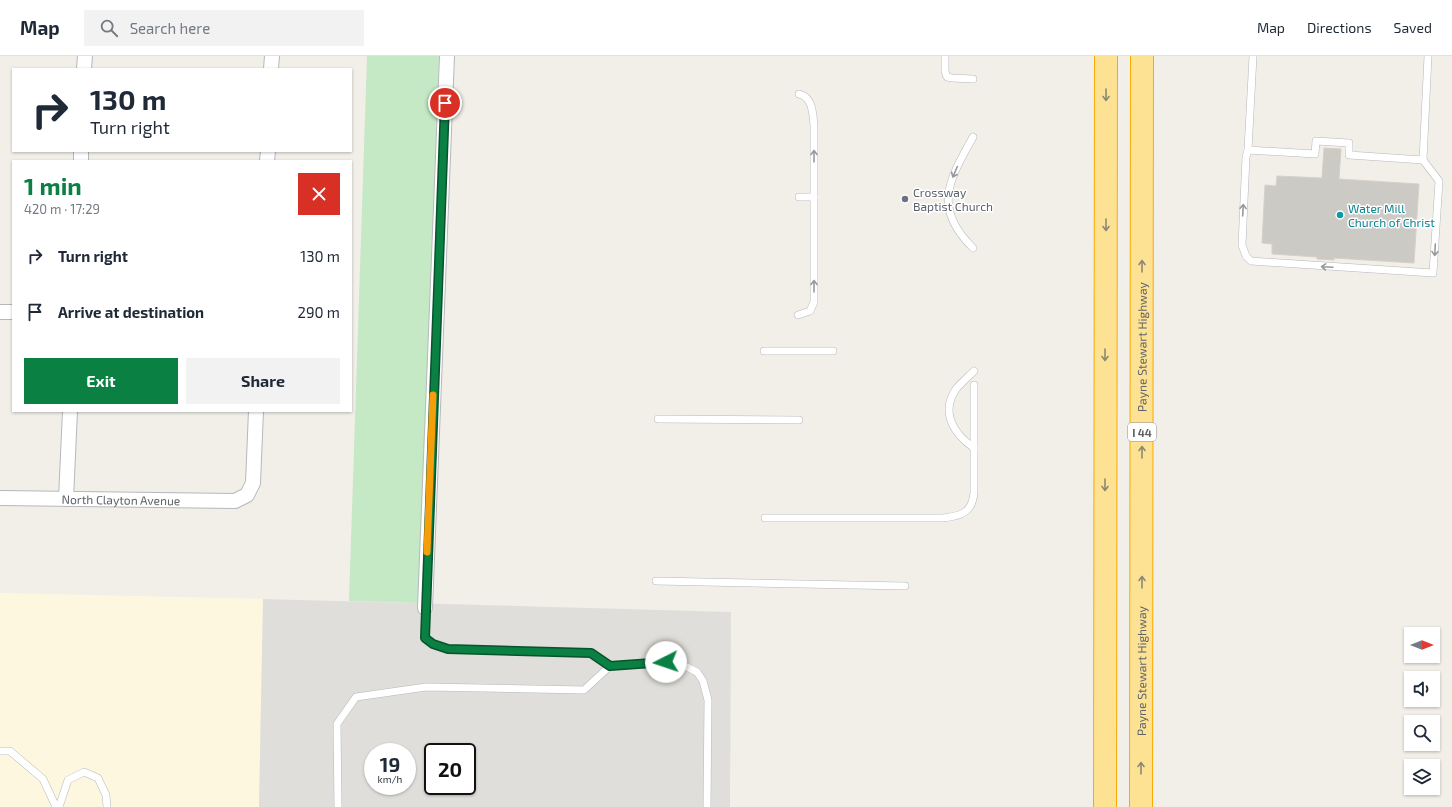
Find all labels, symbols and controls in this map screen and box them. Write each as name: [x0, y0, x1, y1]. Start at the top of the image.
search box: [84, 10, 364, 46]
text: Map: [20, 16, 60, 39]
icon: search: [98, 17, 120, 39]
text: Search here: [130, 19, 210, 37]
text: Map: [1257, 19, 1285, 36]
text: Directions: [1307, 19, 1372, 36]
text: Saved: [1394, 19, 1432, 36]
text: 130 m: [90, 82, 166, 116]
icon: right: [24, 84, 76, 136]
pin: [428, 86, 462, 120]
one-way arrow: [1102, 88, 1110, 101]
icon: arrive: [434, 92, 456, 114]
text: Turn right: [90, 116, 170, 138]
one-way arrow: [810, 150, 818, 163]
one-way arrow: [951, 165, 958, 177]
text: 1 min: [24, 171, 82, 200]
button: close: [298, 173, 340, 215]
place label: Crossway Baptist Church: [913, 185, 993, 213]
marker: Crossway Baptist Church: [900, 194, 910, 204]
text: 420 m · 17:29: [24, 201, 100, 217]
place label: Water Mill Church of Christ: [1348, 201, 1435, 229]
one-way arrow: [1240, 204, 1247, 217]
marker: Water Mill Church of Christ: [1335, 210, 1345, 220]
one-way arrow: [1102, 218, 1110, 231]
one-way arrow: [1431, 243, 1438, 256]
icon: right: [24, 245, 46, 267]
text: Turn right: [58, 247, 128, 265]
text: 130 m: [300, 247, 340, 265]
one-way arrow: [1138, 260, 1146, 273]
one-way arrow: [1321, 263, 1334, 270]
one-way arrow: [810, 280, 818, 293]
street label: Payne Stewart Highway: [1135, 281, 1149, 412]
icon: arrive: [24, 301, 46, 323]
text: Arrive at destination: [58, 303, 204, 321]
text: 290 m: [297, 303, 340, 321]
one-way arrow: [1101, 348, 1109, 361]
button: Exit: [24, 358, 178, 404]
button: Share: [186, 358, 340, 404]
road number: I 44: [1128, 423, 1156, 441]
one-way arrow: [1138, 446, 1146, 459]
one-way arrow: [1101, 478, 1109, 491]
street label: North Clayton Avenue: [62, 492, 180, 507]
one-way arrow: [1138, 576, 1145, 589]
street label: Payne Stewart Highway: [1134, 605, 1148, 736]
north arrow: [1404, 627, 1440, 663]
map controls: [1404, 627, 1440, 795]
position arrow: [645, 641, 687, 683]
button: sound: [1404, 671, 1440, 707]
button: search: [1404, 715, 1440, 751]
speed limit sign: 20: [424, 743, 476, 795]
text: 19: [380, 752, 400, 776]
button: layers: [1404, 759, 1440, 795]
one-way arrow: [1137, 762, 1145, 775]
text: km/h: [378, 773, 402, 785]

